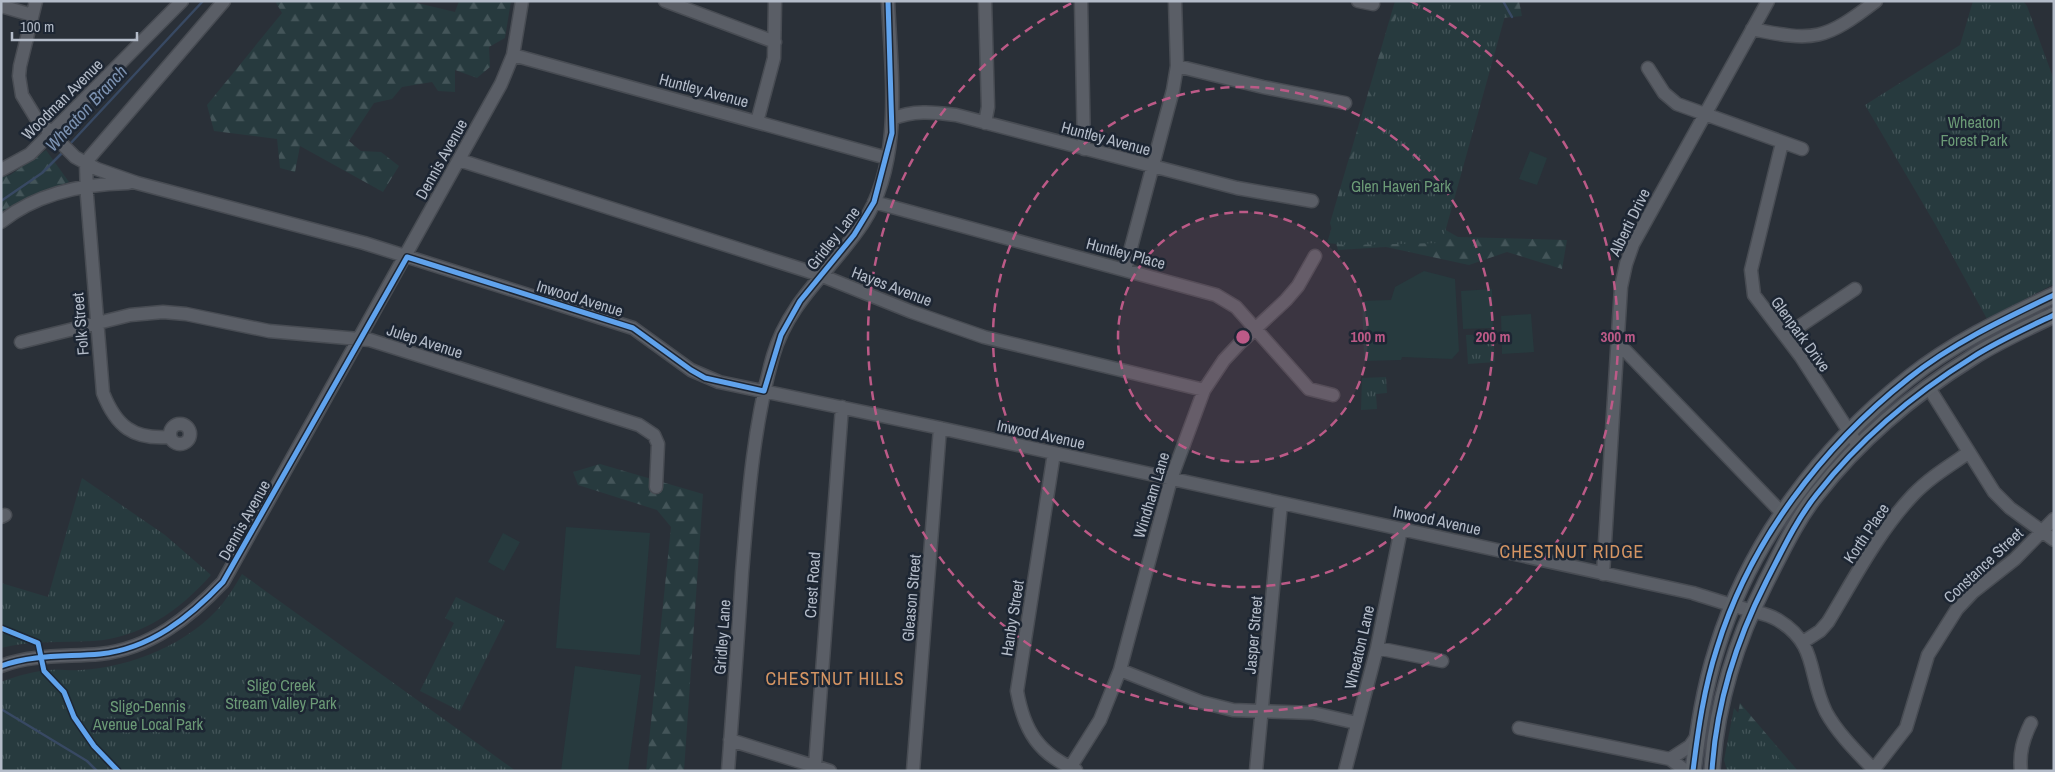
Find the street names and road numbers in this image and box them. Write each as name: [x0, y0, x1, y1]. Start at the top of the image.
street label: Woodman Avenue: [16, 53, 108, 145]
street label: Huntley Avenue: [657, 68, 751, 112]
street label: Dennis Avenue: [410, 115, 472, 203]
street label: Huntley Avenue: [1059, 116, 1153, 160]
street label: Alberti Drive: [1603, 184, 1655, 260]
street label: Gridley Lane: [801, 202, 865, 274]
street label: Huntley Place: [1084, 232, 1168, 274]
street label: Hayes Avenue: [849, 261, 935, 311]
street label: Inwood Avenue: [534, 274, 626, 322]
street label: Folk Street: [66, 291, 94, 356]
street label: Glenpark Drive: [1766, 292, 1836, 376]
street label: Julep Avenue: [384, 318, 466, 364]
street label: Inwood Avenue: [995, 414, 1087, 454]
street label: Windham Lane: [1127, 449, 1175, 541]
street label: Dennis Avenue: [213, 476, 275, 564]
street label: Korth Place: [1838, 499, 1894, 567]
street label: Inwood Avenue: [1391, 500, 1483, 540]
street label: Constance Street: [1938, 522, 2028, 608]
street label: Crest Road: [799, 551, 825, 619]
street label: Gleason Street: [896, 553, 926, 643]
street label: Hanby Street: [995, 578, 1029, 658]
street label: Jasper Street: [1239, 595, 1267, 675]
street label: Gridley Lane: [708, 599, 736, 675]
street label: Wheaton Lane: [1339, 603, 1379, 691]

